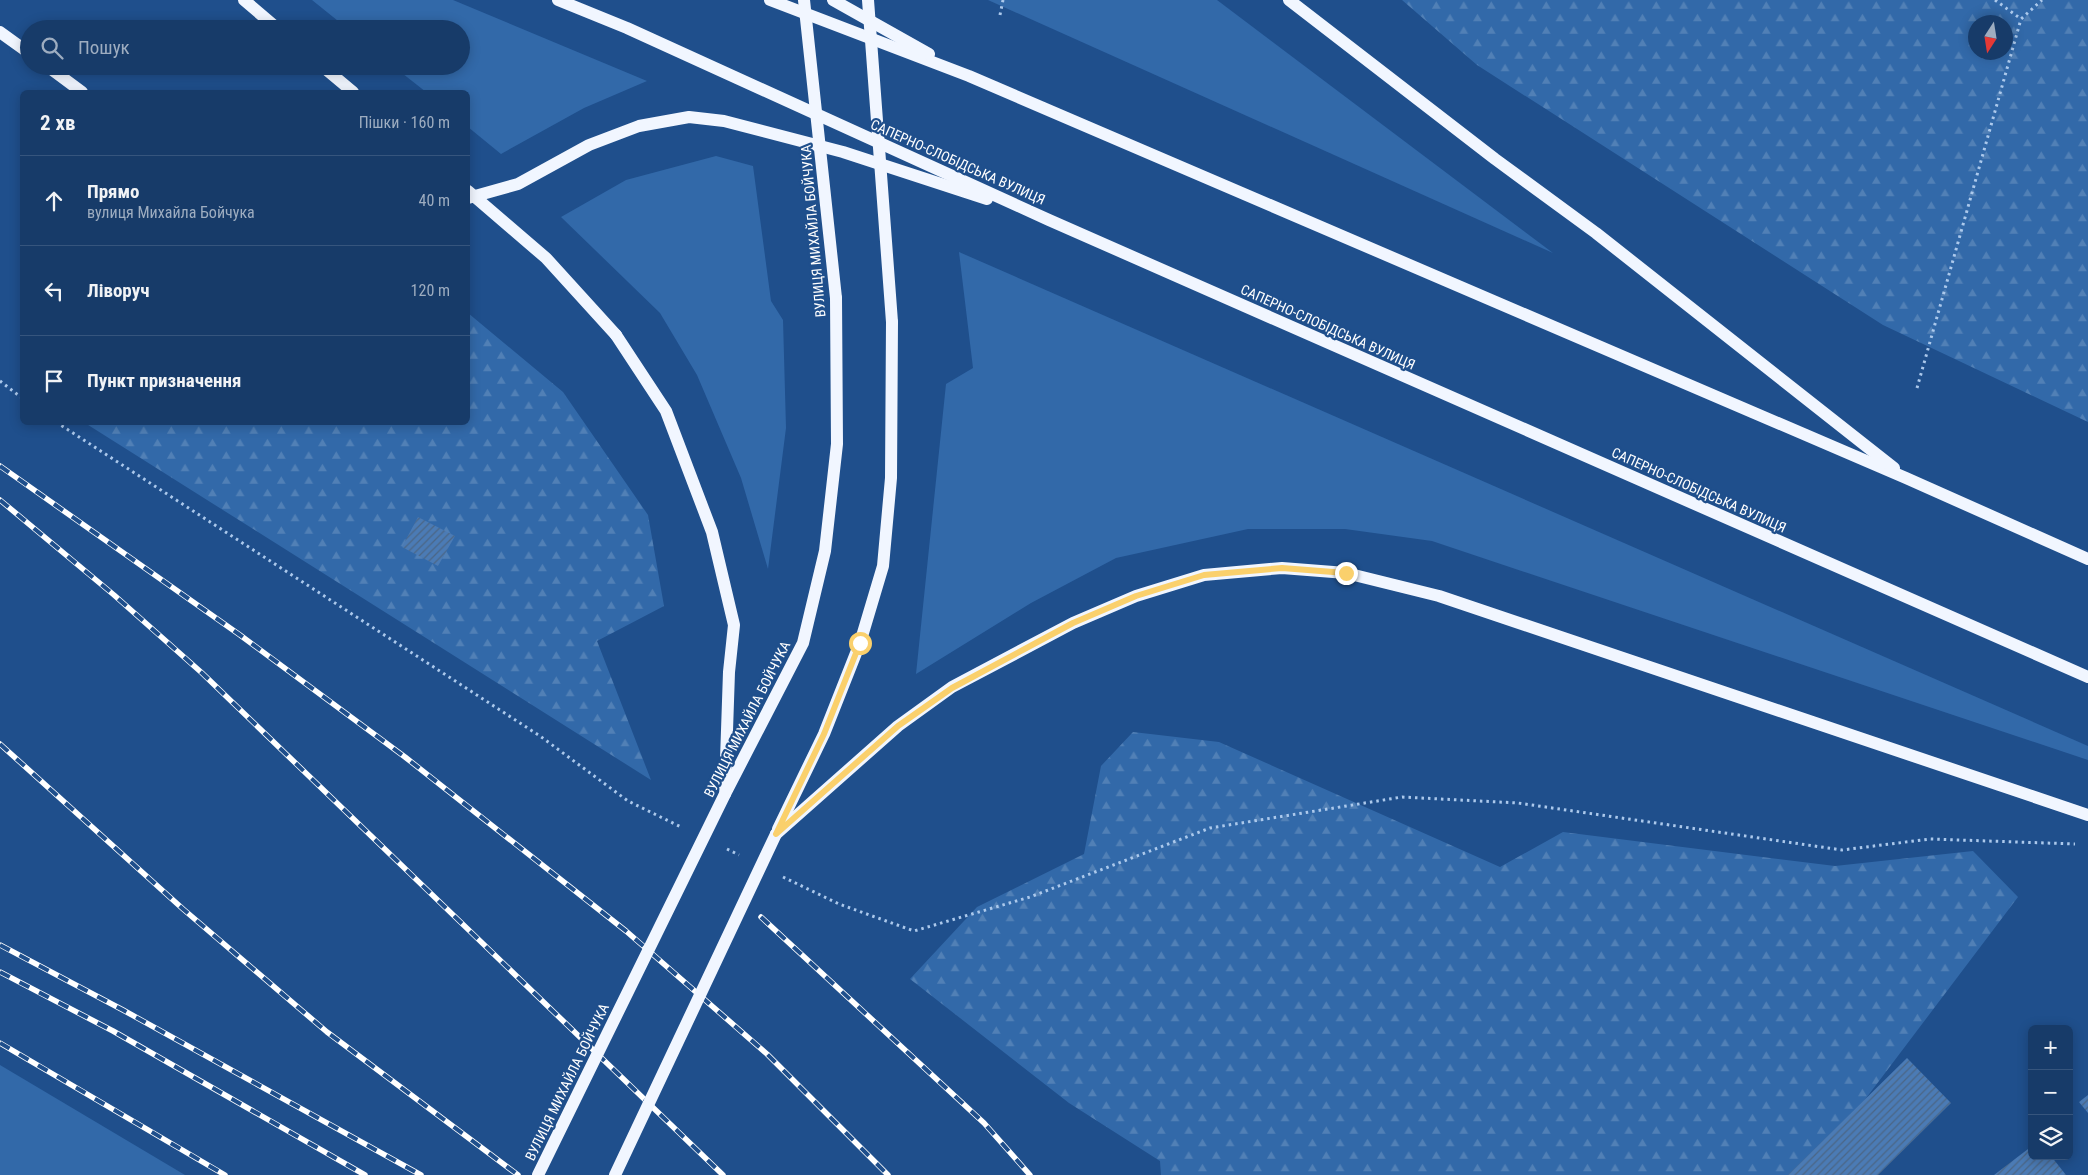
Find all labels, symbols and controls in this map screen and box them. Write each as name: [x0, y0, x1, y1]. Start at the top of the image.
north arrow: [1968, 15, 2013, 60]
search box: [20, 20, 470, 75]
icon: search: [38, 34, 66, 62]
text: Пошук: [78, 36, 130, 59]
text: 2 хв: [40, 111, 75, 135]
text: Пішки · 160 m: [359, 113, 450, 132]
street label: САПЕРНО-СЛОБІДСЬКА ВУЛИЦЯ: [868, 116, 1048, 208]
street label: ВУЛИЦЯ МИХАЙЛА БОЙЧУКА: [797, 144, 829, 318]
text: Прямо: [87, 180, 140, 203]
icon: ahead: [40, 187, 68, 215]
text: 40 m: [418, 191, 450, 210]
text: вулиця Михайла Бойчука: [87, 203, 255, 222]
icon: left: [40, 277, 68, 305]
text: Ліворуч: [87, 279, 149, 302]
text: 120 m: [411, 281, 450, 300]
street label: САПЕРНО-СЛОБІДСЬКА ВУЛИЦЯ: [1238, 281, 1418, 373]
icon: arrive: [40, 367, 68, 395]
text: Пункт призначення: [87, 369, 241, 392]
street label: САПЕРНО-СЛОБІДСЬКА ВУЛИЦЯ: [1609, 444, 1789, 536]
route end: [1335, 562, 1358, 585]
route start: [849, 632, 872, 655]
street label: ВУЛИЦЯ МИХАЙЛА БОЙЧУКА: [701, 638, 793, 800]
street label: ВУЛИЦЯ МИХАЙЛА БОЙЧУКА: [522, 1001, 612, 1163]
map controls: [2028, 1025, 2073, 1160]
button: +: [2028, 1025, 2073, 1070]
button: −: [2028, 1070, 2073, 1115]
button: layers: [2028, 1115, 2073, 1160]

